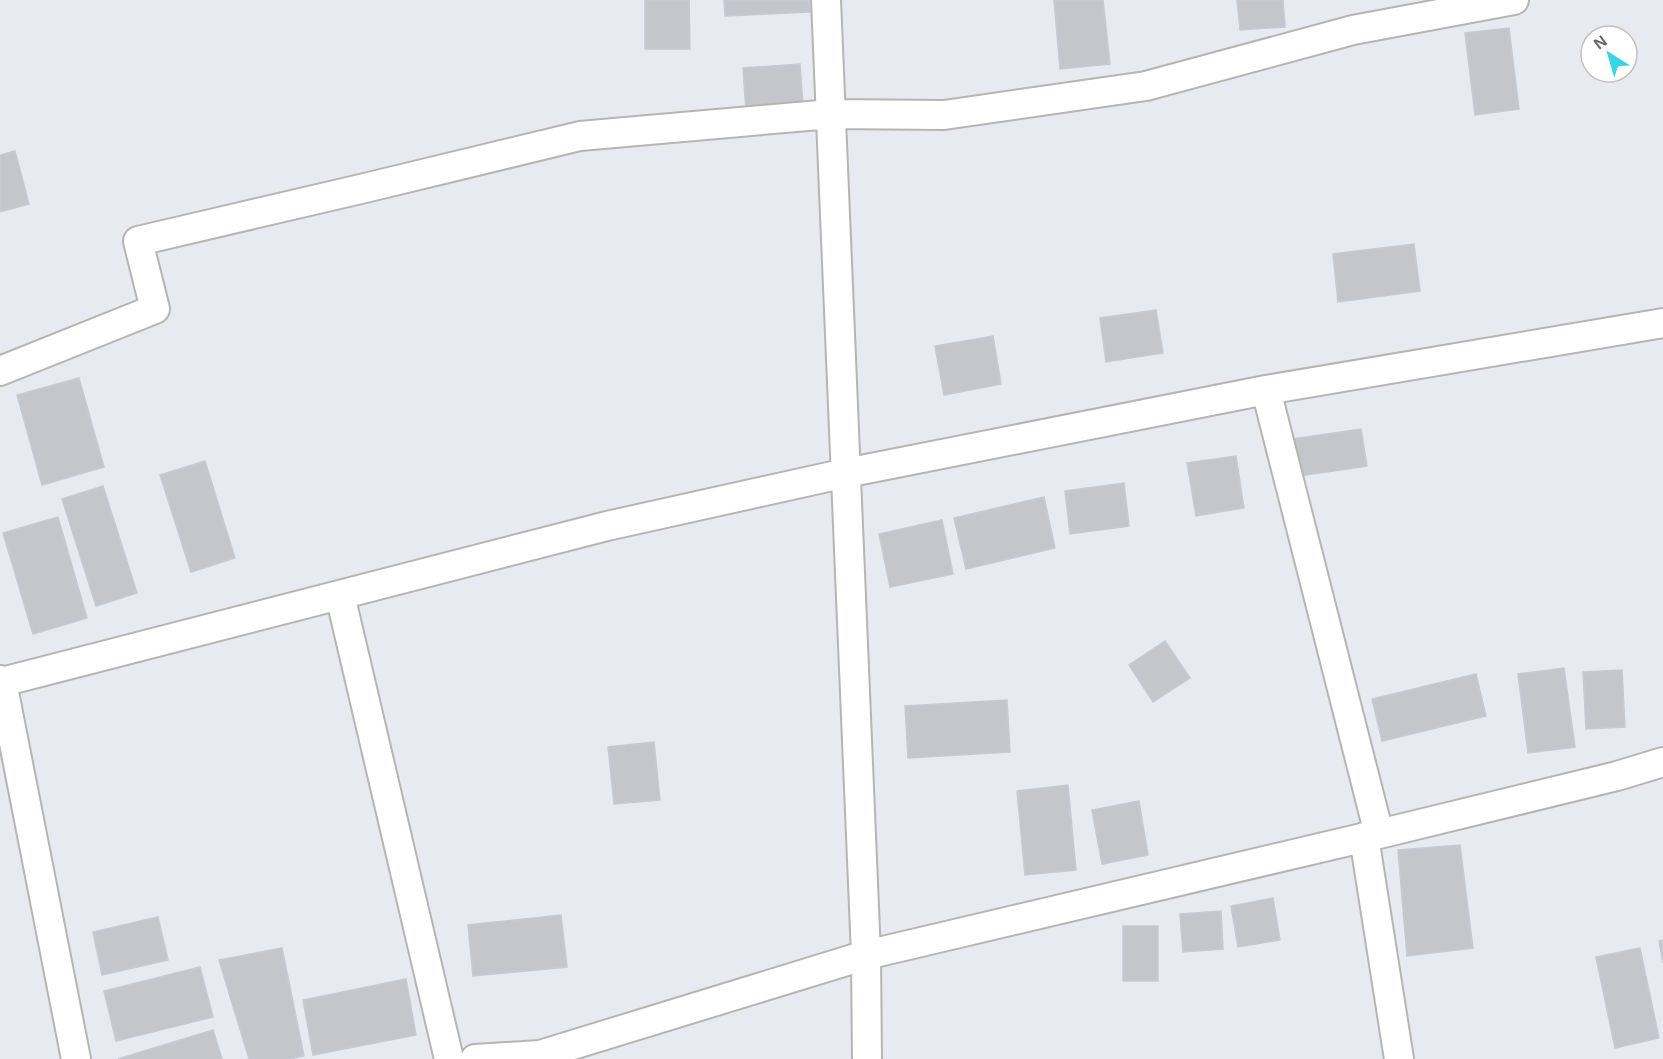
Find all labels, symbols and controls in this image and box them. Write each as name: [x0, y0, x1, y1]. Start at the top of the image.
north arrow: [1579, 24, 1639, 84]
text: N: [1591, 32, 1610, 53]

